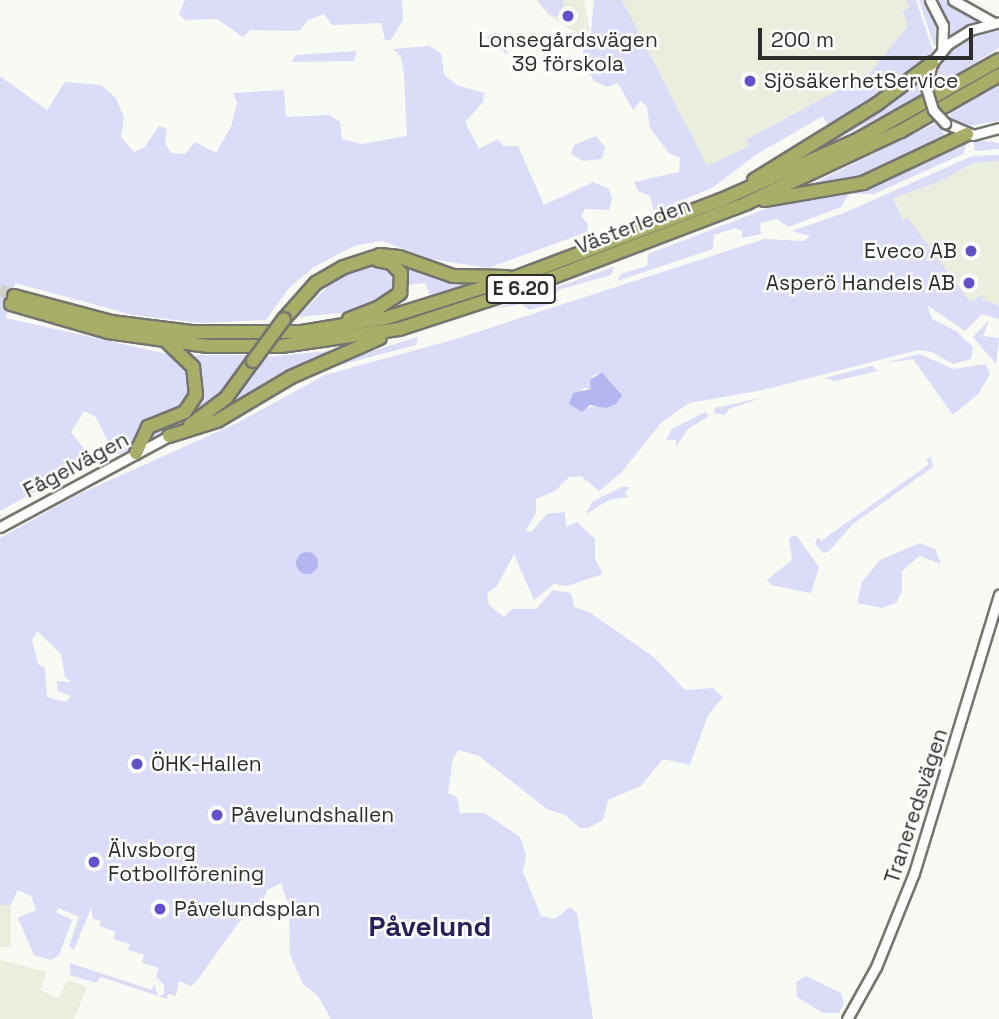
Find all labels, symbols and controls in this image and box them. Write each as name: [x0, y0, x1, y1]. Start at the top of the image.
marker: Lonsegårdsvägen 39 förskola: [560, 8, 576, 24]
scale bar: [761, 14, 976, 58]
text: 200 m: [771, 26, 834, 53]
place label: Lonsegårdsvägen 39 förskola: [478, 27, 658, 77]
place label: SjösäkerhetService: [764, 68, 958, 94]
marker: SjösäkerhetService: [742, 73, 758, 89]
street label: Västerleden: [572, 193, 694, 259]
place label: Eveco AB: [864, 238, 957, 264]
marker: Eveco AB: [963, 243, 979, 259]
place label: Asperö Handels AB: [765, 270, 955, 296]
road number: E 6.20: [484, 274, 558, 304]
marker: Asperö Handels AB: [961, 275, 977, 291]
street label: Fågelvägen: [19, 427, 133, 503]
street label: Traneredsvägen: [879, 725, 953, 887]
place label: ÖHK-Hallen: [151, 751, 262, 777]
marker: ÖHK-Hallen: [129, 756, 145, 772]
place label: Påvelundshallen: [231, 802, 394, 828]
marker: Påvelundshallen: [209, 807, 225, 823]
place label: Älvsborg Fotbollförening: [108, 837, 264, 887]
marker: Älvsborg Fotbollförening: [86, 854, 102, 870]
place label: Påvelundsplan: [174, 896, 320, 922]
marker: Påvelundsplan: [152, 901, 168, 917]
district label: Påvelund: [369, 909, 491, 943]

